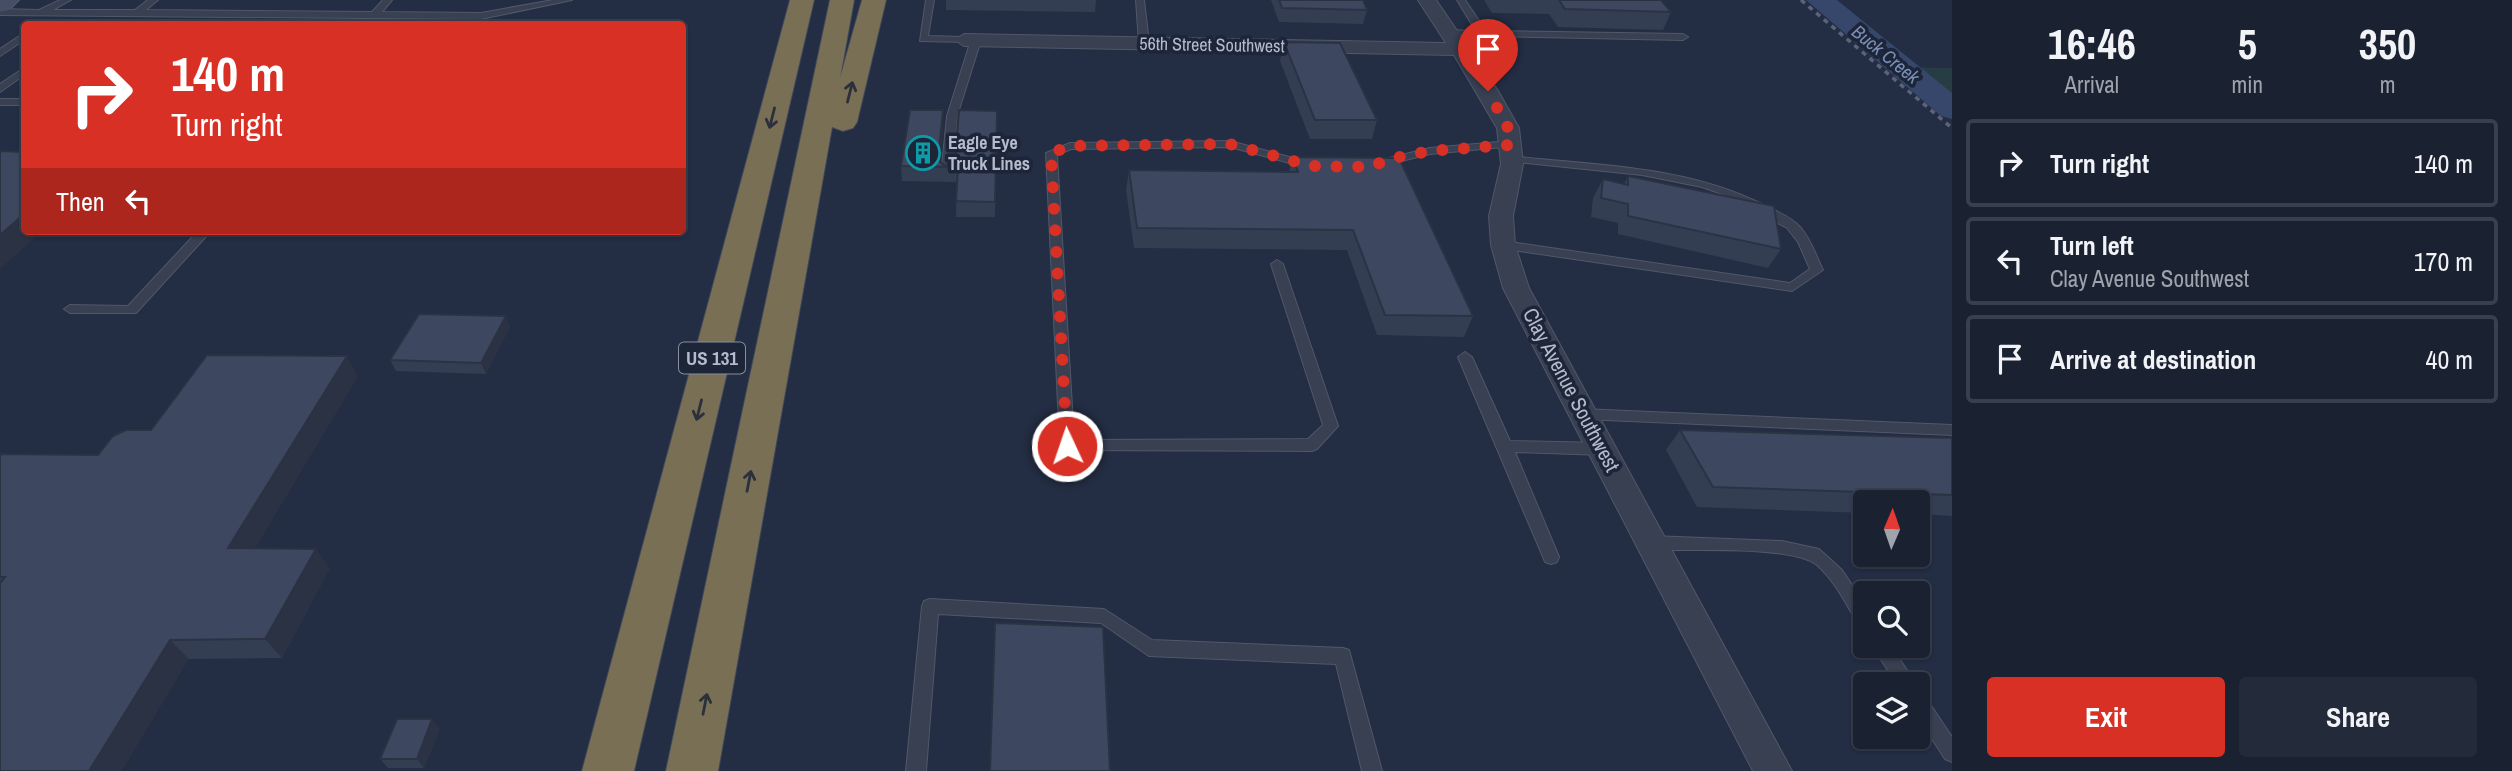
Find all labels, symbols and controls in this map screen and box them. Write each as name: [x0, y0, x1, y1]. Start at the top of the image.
text: 16:46: [2048, 16, 2136, 72]
text: 5: [2238, 16, 2257, 72]
text: 350: [2359, 16, 2416, 72]
pin: [1458, 19, 1518, 91]
water label: Buck Creek: [1847, 19, 1926, 90]
icon: arrive: [1469, 30, 1507, 68]
street label: 56th Street Southwest: [1139, 31, 1285, 58]
text: 140 m: [171, 40, 285, 106]
icon: right: [56, 49, 147, 140]
text: Arrival: [2065, 69, 2119, 100]
text: min: [2232, 69, 2263, 100]
text: m: [2380, 69, 2395, 100]
one-way arrow: [844, 81, 857, 104]
text: Turn right: [171, 103, 283, 146]
one-way arrow: [765, 106, 778, 129]
place label: Eagle Eye Truck Lines: [948, 130, 1030, 176]
building icon: Eagle Eye Truck Lines: [904, 134, 942, 172]
icon: right: [1991, 144, 2029, 182]
text: Turn right: [2050, 146, 2149, 181]
text: 140 m: [2414, 146, 2473, 181]
icon: left: [119, 182, 157, 220]
text: Then: [56, 184, 105, 219]
text: Turn left: [2050, 228, 2134, 263]
icon: left: [1991, 242, 2029, 280]
text: 170 m: [2414, 244, 2473, 279]
text: Clay Avenue Southwest: [2050, 263, 2249, 294]
street label: Clay Avenue Southwest: [1516, 303, 1627, 477]
icon: arrive: [1991, 340, 2029, 378]
road number: US 131: [679, 342, 745, 374]
text: Arrive at destination: [2050, 342, 2256, 377]
text: 40 m: [2426, 342, 2473, 377]
one-way arrow: [692, 398, 705, 421]
position arrow: [1030, 409, 1104, 483]
one-way arrow: [743, 470, 756, 493]
north arrow: [1853, 490, 1930, 567]
map controls: [1853, 490, 1930, 749]
button: search: [1853, 581, 1930, 658]
button: layers: [1853, 672, 1930, 749]
button: Exit: [1987, 677, 2225, 757]
button: Share: [2239, 677, 2477, 757]
one-way arrow: [699, 693, 713, 716]

